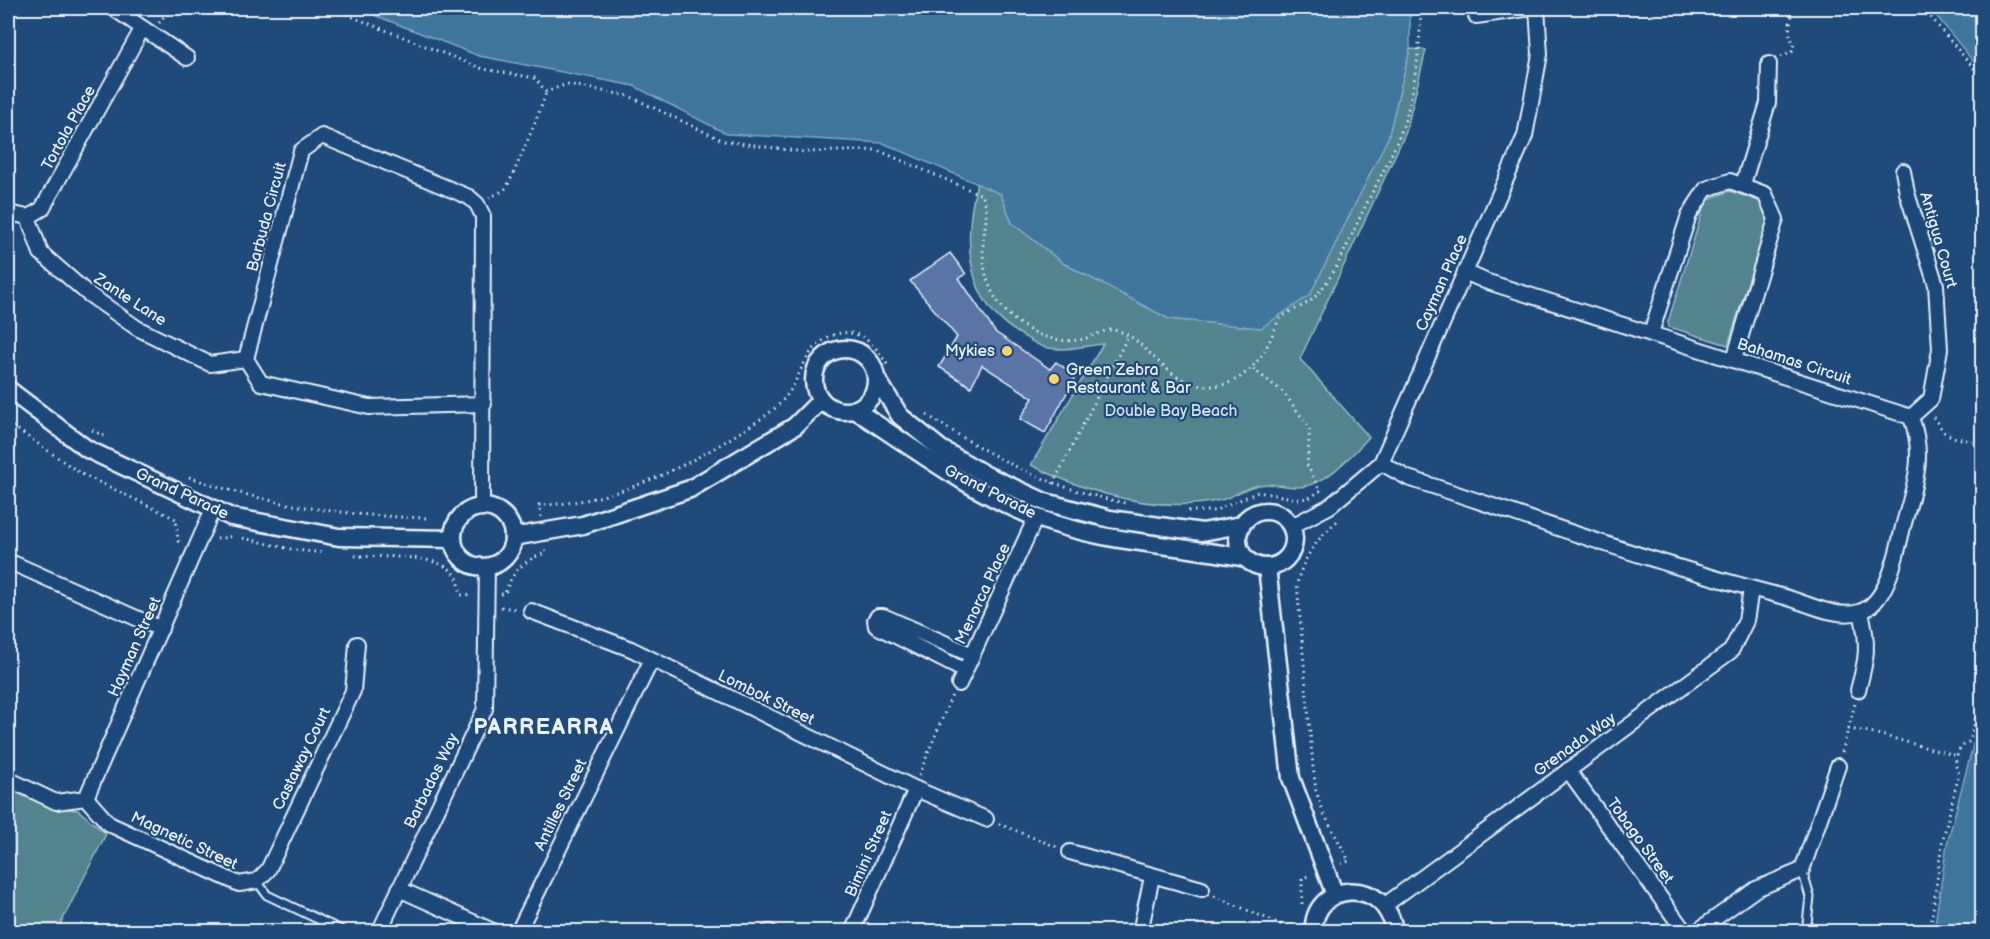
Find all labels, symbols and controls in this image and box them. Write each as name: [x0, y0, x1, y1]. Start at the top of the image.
street label: Tortola Place: [38, 82, 100, 174]
street label: Barbuda Circuit: [243, 160, 291, 274]
street label: Antigua Court: [1915, 190, 1961, 290]
street label: Cayman Place: [1412, 231, 1472, 334]
street label: Zante Lane: [89, 269, 170, 331]
street label: Bahamas Circuit: [1734, 335, 1854, 389]
place label: Mykies: [945, 342, 995, 361]
marker: Mykies: [1000, 344, 1014, 358]
place label: Green Zebra Restaurant & Bar: [1066, 361, 1191, 398]
marker: Green Zebra Restaurant & Bar: [1047, 372, 1061, 386]
park label: Double Bay Beach: [1105, 402, 1238, 421]
street label: Grand Parade: [941, 461, 1040, 524]
street label: Grand Parade: [132, 464, 232, 524]
street label: Menorca Place: [951, 540, 1015, 648]
street label: Hayman Street: [105, 594, 166, 700]
street label: Lombok Street: [715, 666, 817, 730]
street label: Castaway Court: [269, 704, 335, 814]
street label: Grenada Way: [1530, 708, 1620, 781]
district label: PARREARRA: [474, 714, 614, 741]
street label: Barbados Way: [401, 730, 464, 832]
street label: Antilles Street: [531, 756, 591, 854]
street label: Tobago Street: [1603, 794, 1678, 888]
street label: Magnetic Street: [128, 808, 241, 874]
street label: Bimini Street: [842, 808, 897, 900]

